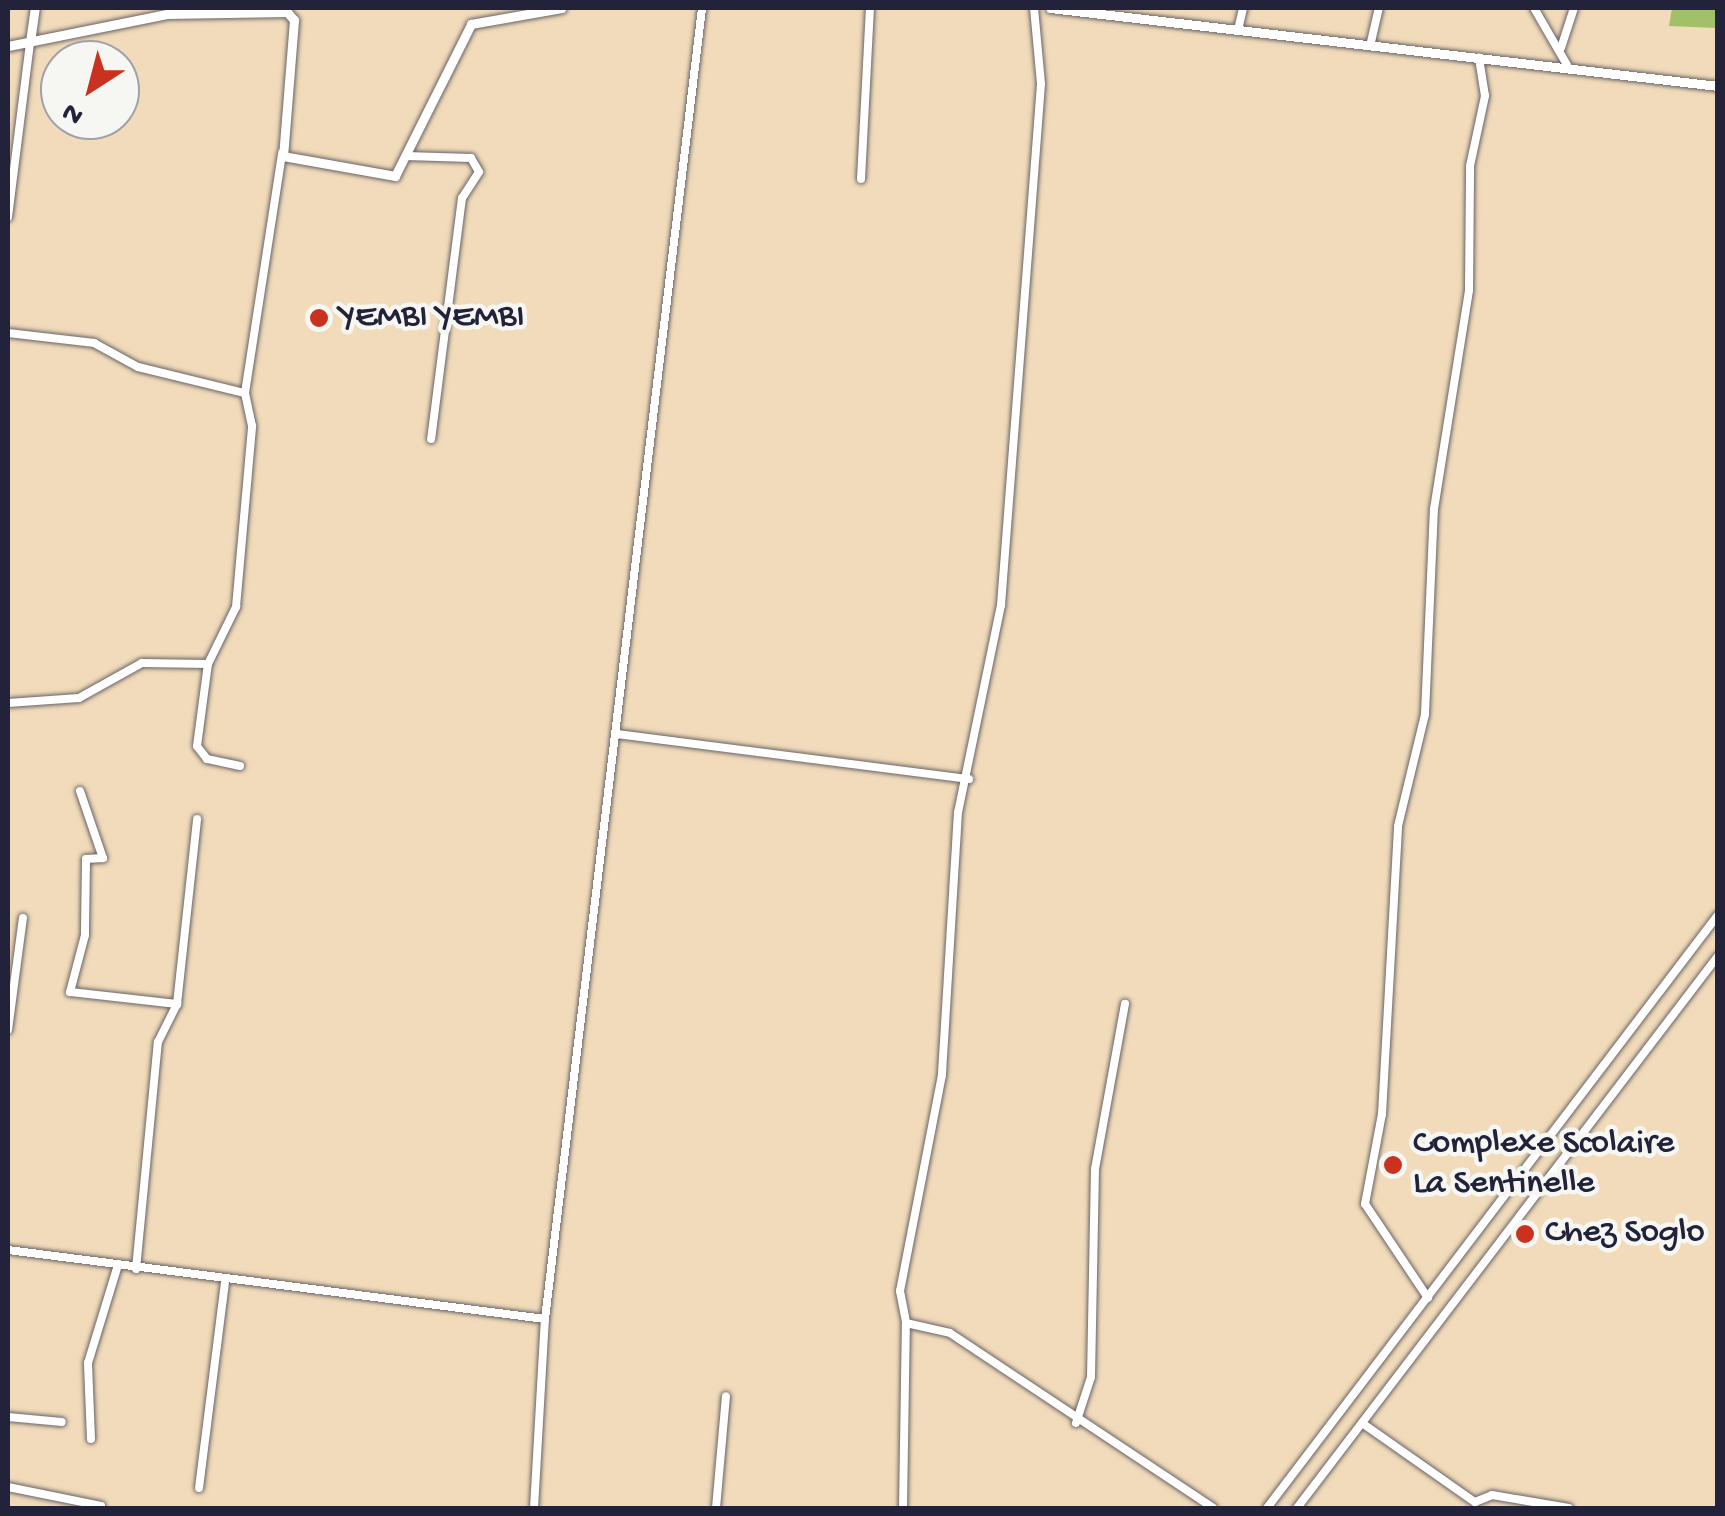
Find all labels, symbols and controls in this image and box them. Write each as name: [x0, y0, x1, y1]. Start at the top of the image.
north arrow: [40, 40, 140, 140]
text: N: [56, 94, 90, 132]
place label: YEMBI YEMBI: [339, 297, 525, 339]
marker: YEMBI YEMBI: [308, 307, 330, 329]
place label: Complexe Scolaire La Sentinelle: [1413, 1124, 1674, 1206]
marker: Complexe Scolaire La Sentinelle: [1382, 1154, 1404, 1176]
place label: Chez Soglo: [1545, 1213, 1705, 1255]
marker: Chez Soglo: [1514, 1223, 1536, 1245]

